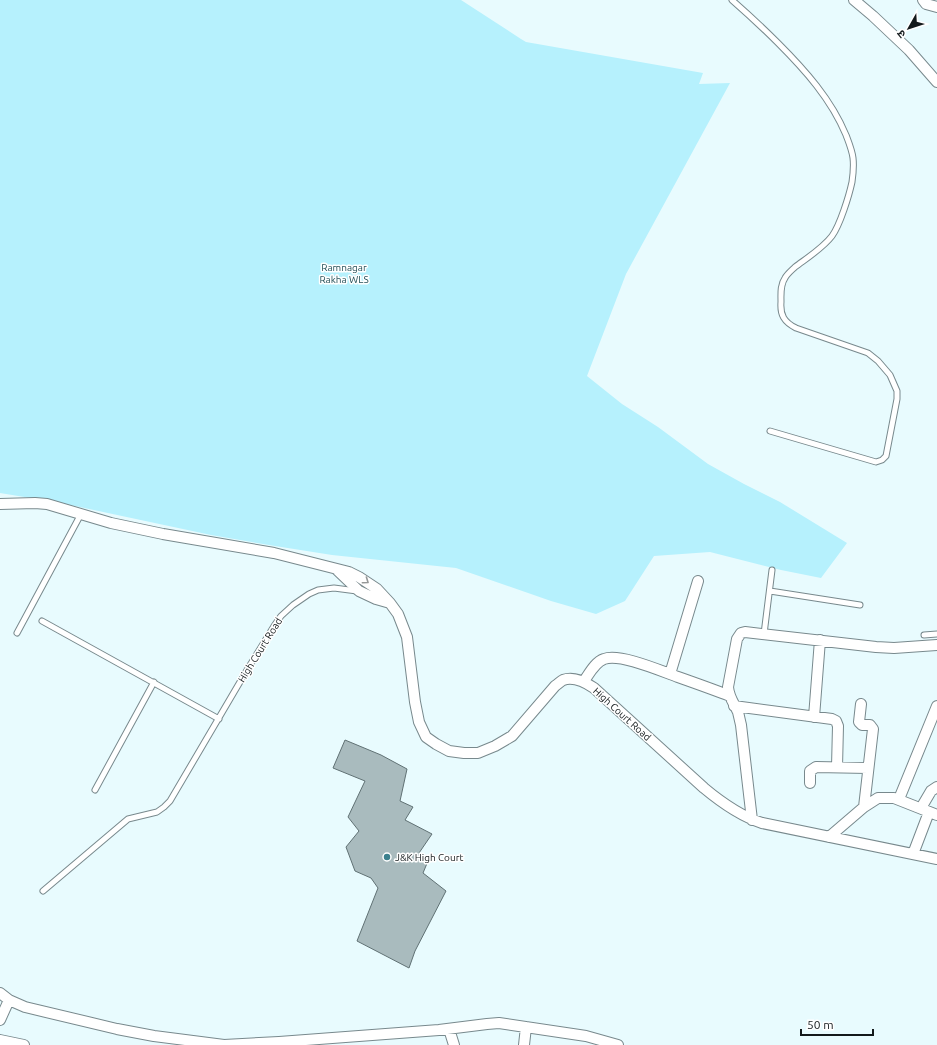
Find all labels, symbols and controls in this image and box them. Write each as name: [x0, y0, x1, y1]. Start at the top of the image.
north arrow: [889, 8, 929, 48]
text: उ: [894, 28, 908, 41]
park label: Ramnagar Rakha WLS: [319, 262, 369, 285]
one-way arrow: [362, 576, 369, 584]
street label: High Court Road: [236, 616, 284, 684]
street label: High Court Road: [591, 685, 653, 743]
marker: J&K High Court: [382, 852, 392, 862]
place label: J&K High Court: [395, 852, 463, 863]
scale bar: [801, 1011, 873, 1037]
text: 50 m: [807, 1018, 834, 1031]

